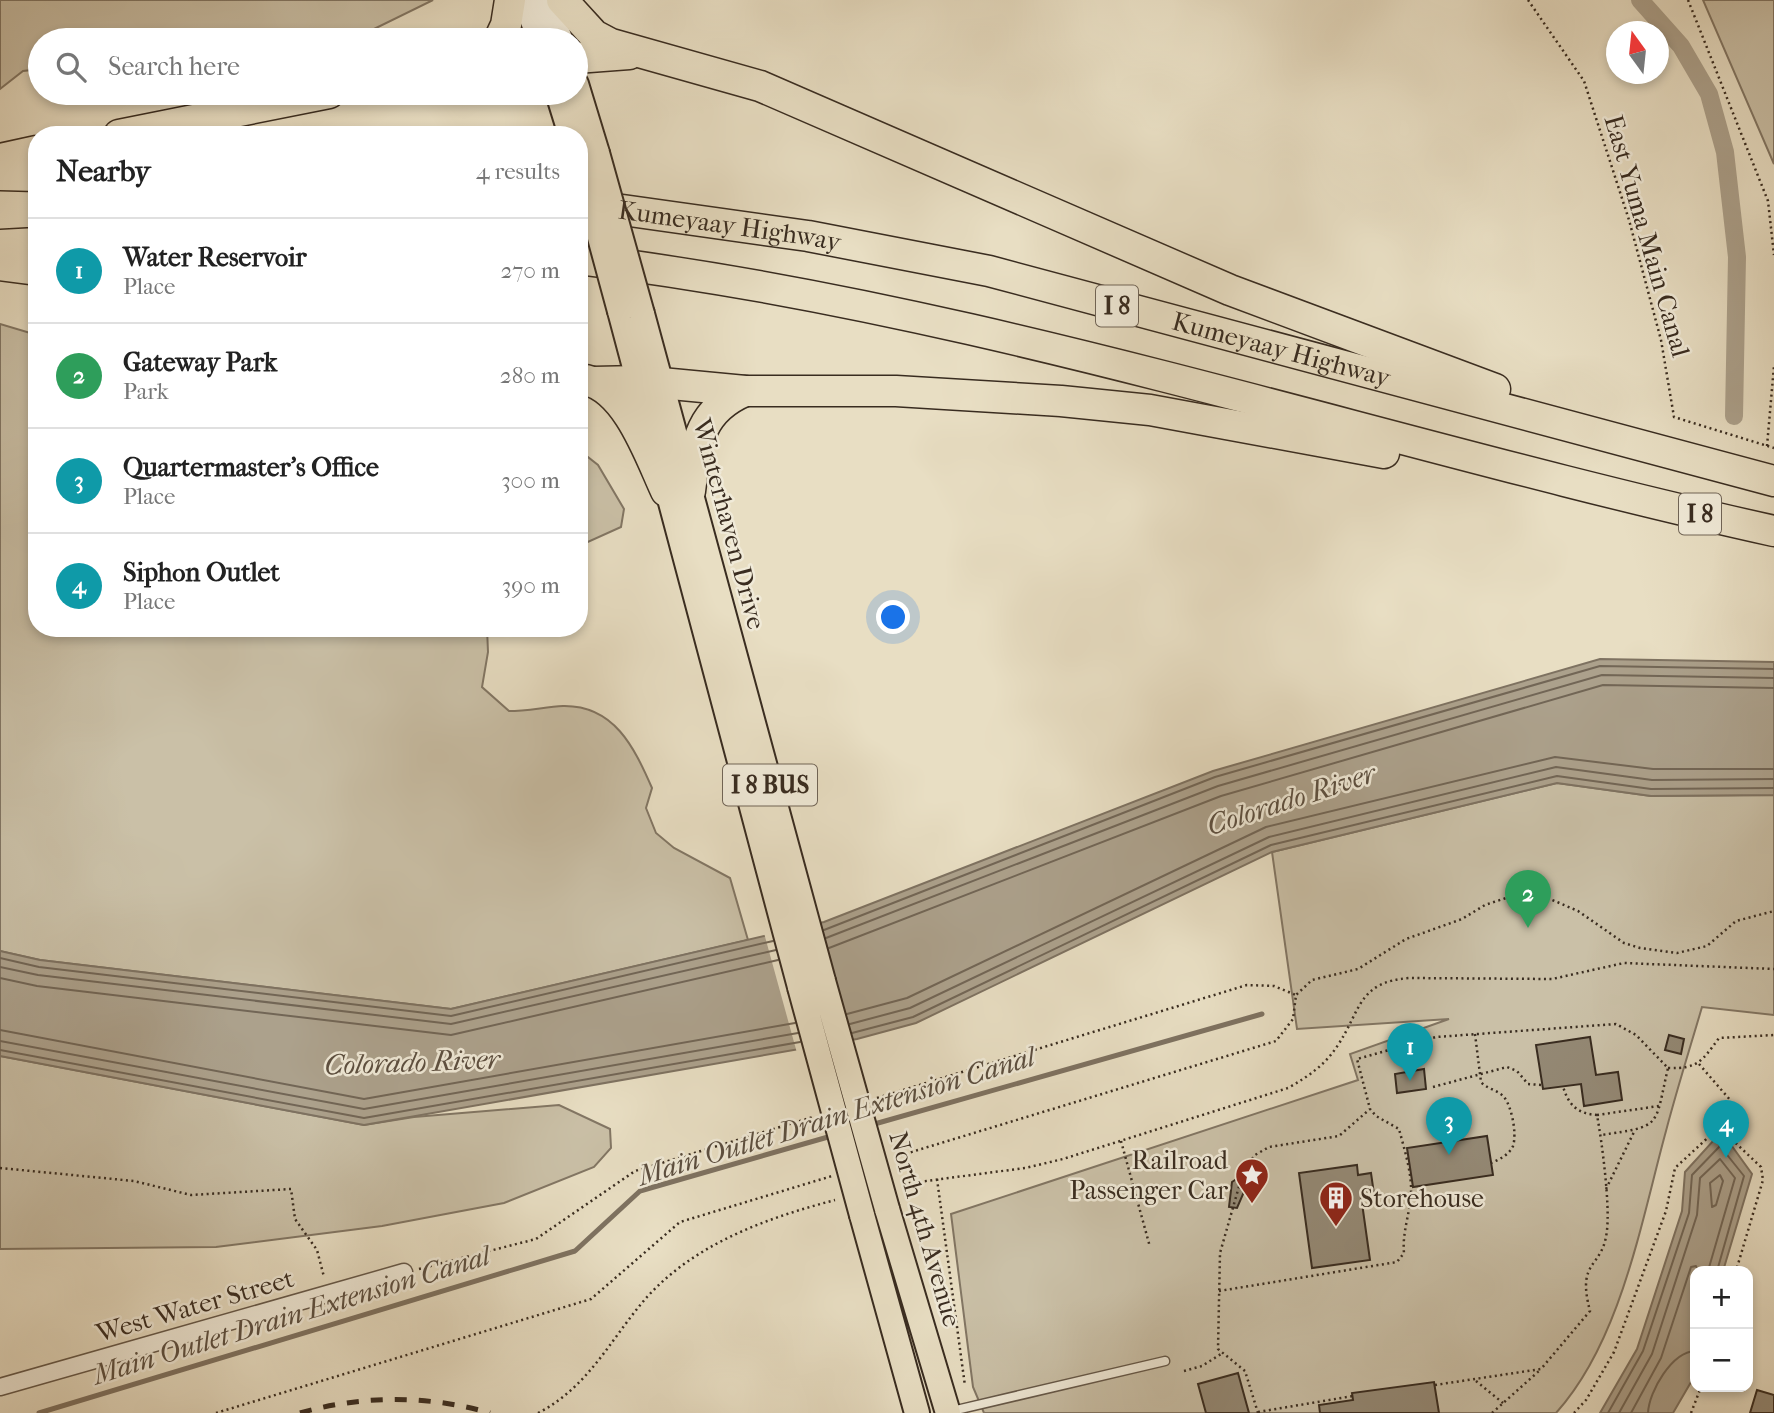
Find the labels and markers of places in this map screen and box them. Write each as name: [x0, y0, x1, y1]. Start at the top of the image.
pin: 2: [1505, 870, 1551, 928]
pin: 1: [1387, 1023, 1433, 1081]
pin: 3: [1426, 1097, 1472, 1155]
pin: 4: [1703, 1100, 1749, 1158]
place label: Railroad Passenger Car: [1069, 1145, 1229, 1206]
place icon: Railroad Passenger Car: [1233, 1156, 1271, 1205]
building icon: Storehouse: [1317, 1179, 1355, 1228]
place label: Storehouse: [1360, 1183, 1484, 1214]

